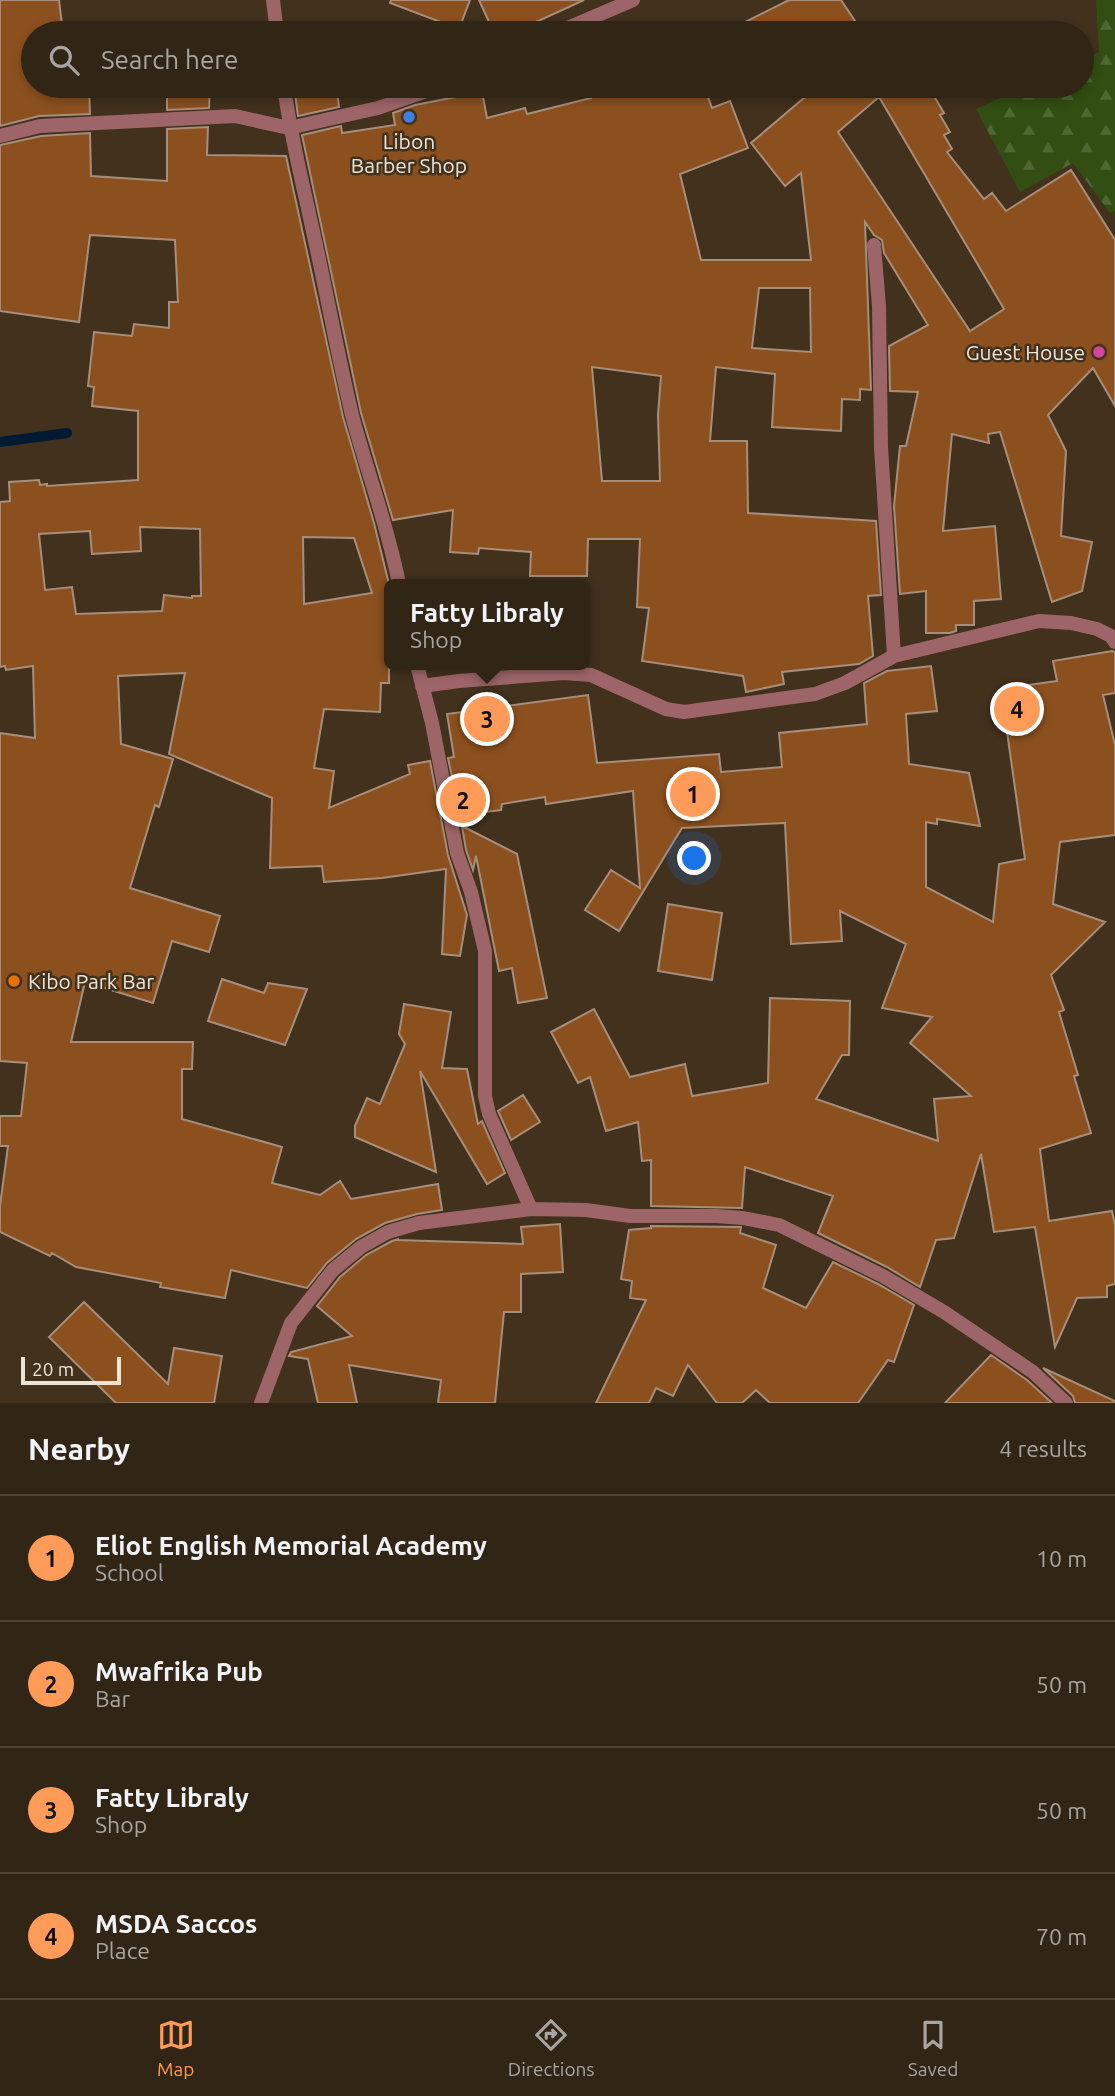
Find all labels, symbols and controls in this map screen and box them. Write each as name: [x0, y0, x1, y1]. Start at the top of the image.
search box: [21, 21, 1094, 98]
icon: search: [45, 41, 83, 79]
text: Search here: [101, 45, 238, 74]
marker: Libon Barber Shop: [401, 109, 417, 125]
place label: Libon Barber Shop: [351, 129, 467, 177]
place label: Guest House: [966, 340, 1085, 364]
marker: Guest House: [1091, 344, 1107, 360]
popup: [384, 579, 590, 670]
text: Fatty Libraly: [410, 598, 564, 627]
text: Shop: [410, 627, 462, 652]
pin: 4: [994, 683, 1040, 735]
pin: 3: [464, 693, 510, 745]
pin: 1: [670, 768, 716, 820]
pin: 2: [440, 774, 486, 826]
your location: [677, 841, 711, 875]
place label: Kibo Park Bar: [28, 969, 154, 993]
marker: Kibo Park Bar: [6, 973, 22, 989]
scale bar: [21, 1354, 121, 1386]
text: 20 m: [32, 1358, 74, 1380]
text: Nearby: [28, 1432, 130, 1466]
text: 4 results: [999, 1436, 1087, 1461]
text: Eliot English Memorial Academy: [95, 1531, 487, 1560]
text: 1: [45, 1546, 57, 1571]
text: 10 m: [1036, 1546, 1087, 1571]
text: School: [95, 1560, 164, 1585]
text: Mwafrika Pub: [95, 1657, 263, 1686]
text: 2: [45, 1672, 57, 1697]
text: 50 m: [1036, 1672, 1087, 1697]
text: Bar: [95, 1686, 130, 1711]
text: Fatty Libraly: [95, 1783, 249, 1812]
text: 3: [45, 1798, 57, 1823]
text: 50 m: [1036, 1798, 1087, 1823]
text: Shop: [95, 1812, 147, 1837]
text: MSDA Saccos: [95, 1909, 257, 1938]
text: 4: [45, 1924, 57, 1949]
text: 70 m: [1036, 1924, 1087, 1949]
text: Place: [95, 1938, 150, 1963]
tab: Map: [157, 2016, 195, 2080]
tab: Directions: [508, 2016, 595, 2080]
tab: Saved: [908, 2016, 958, 2080]

